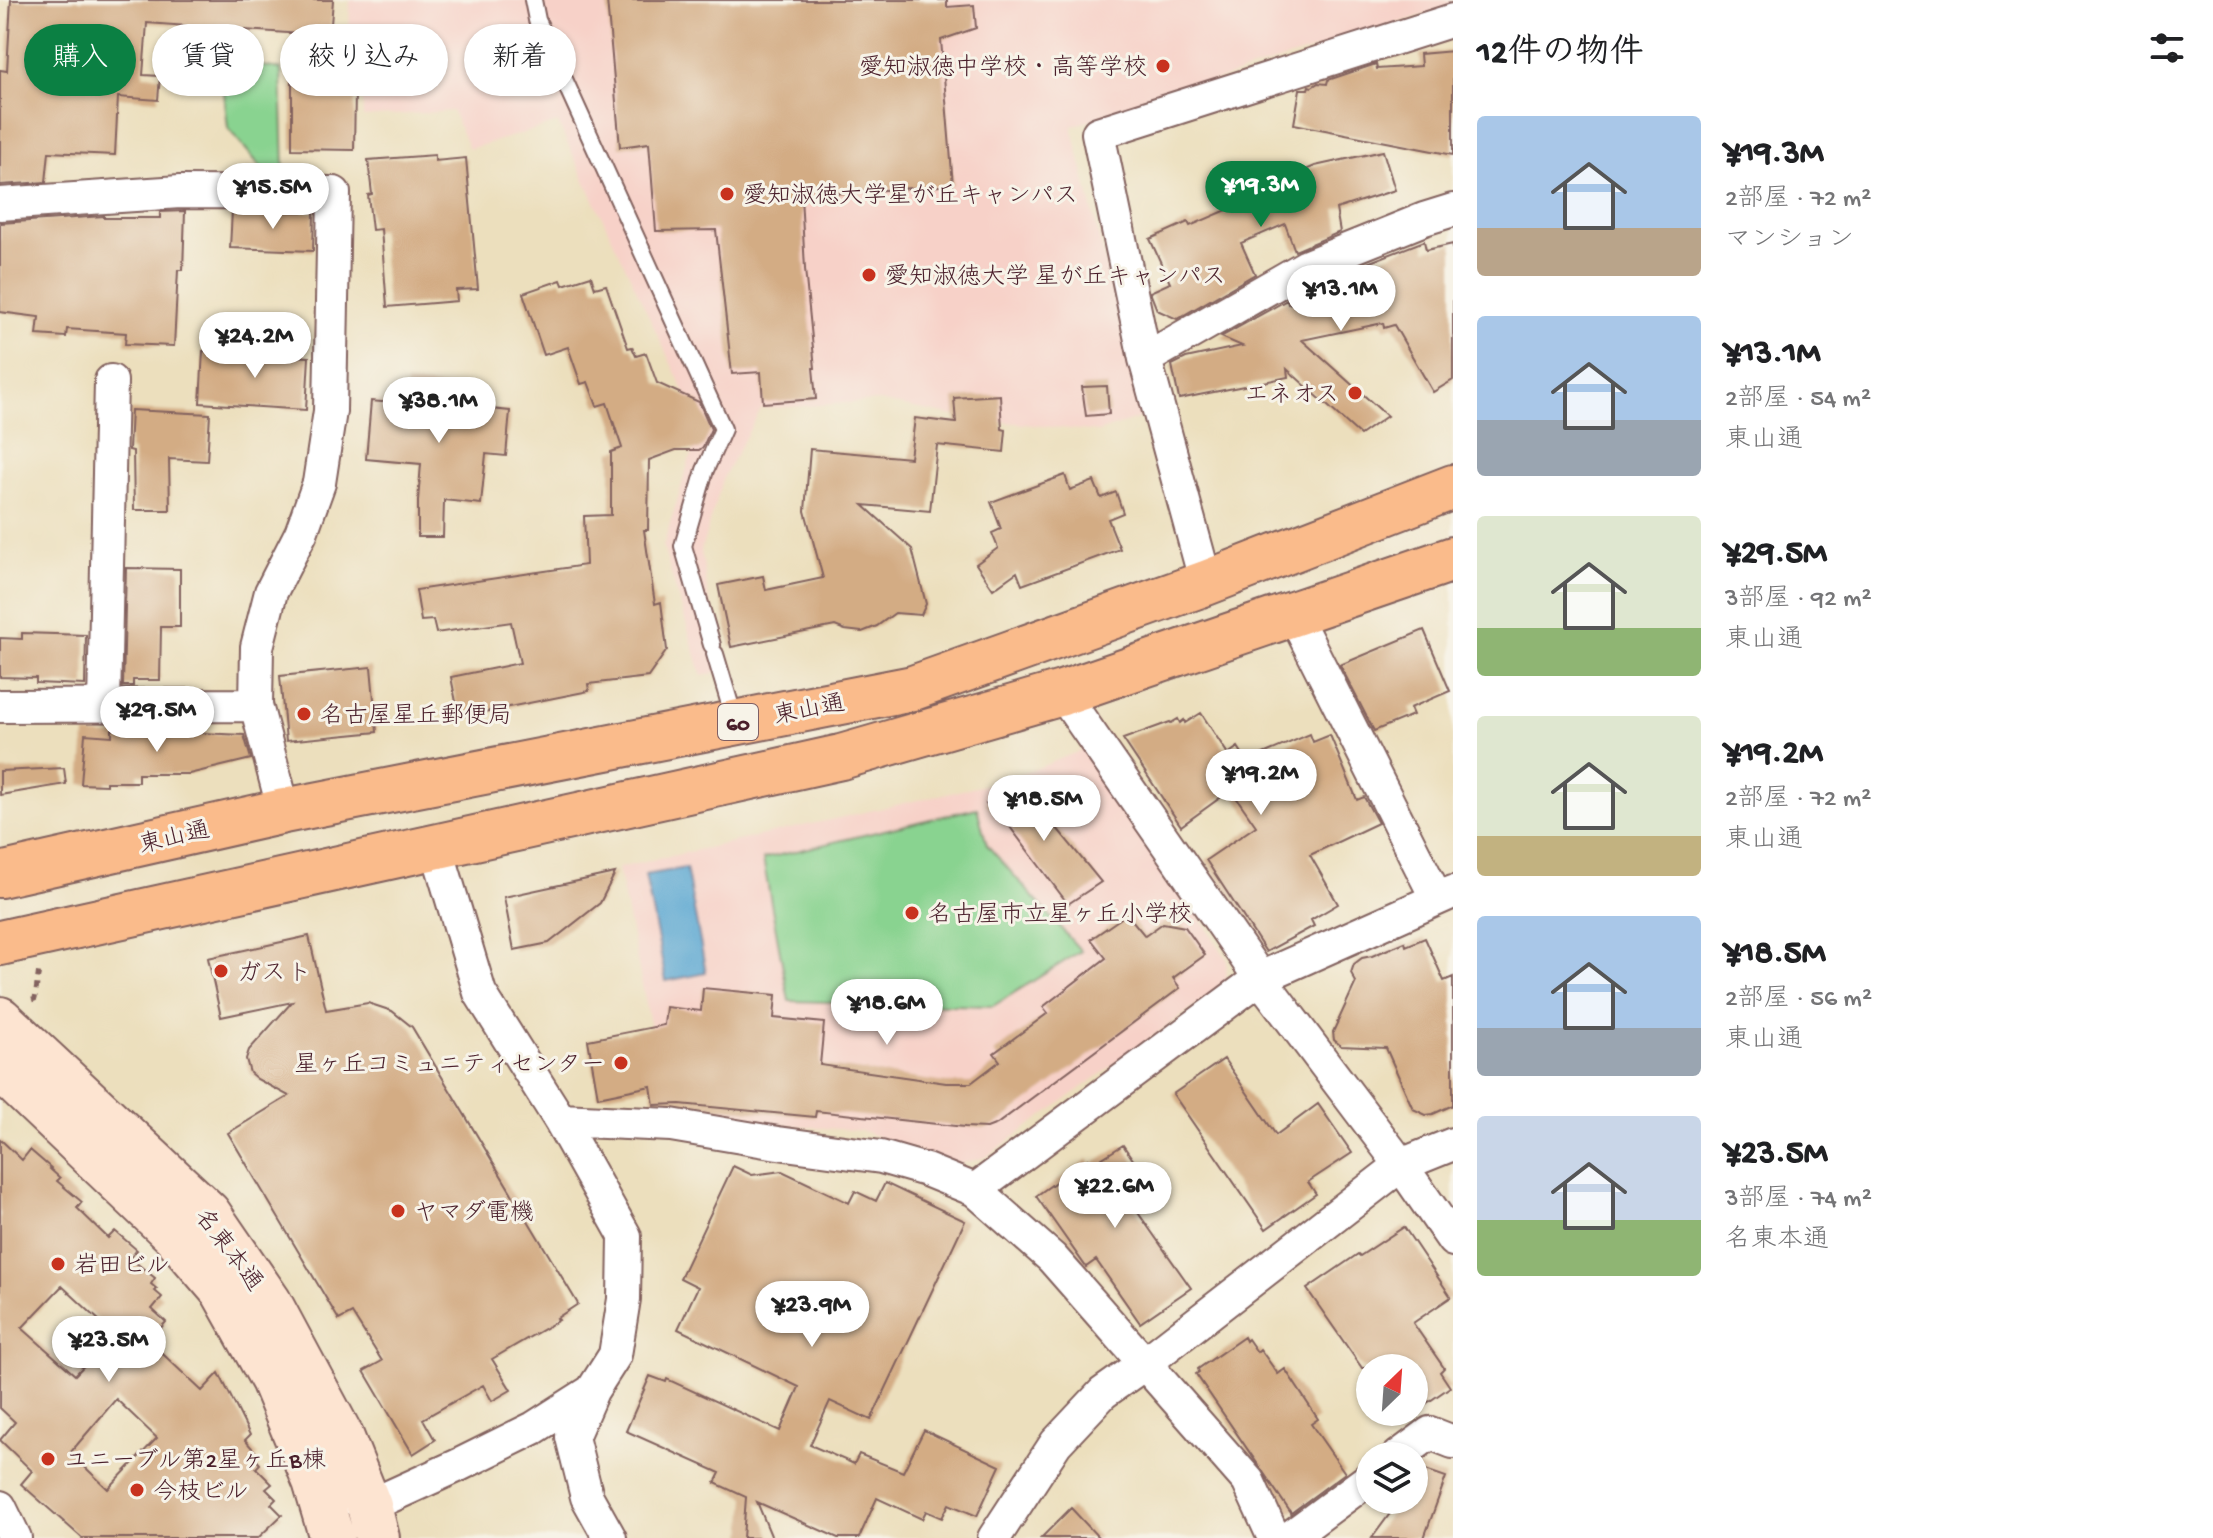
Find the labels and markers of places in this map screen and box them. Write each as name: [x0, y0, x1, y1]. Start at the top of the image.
place label: 愛知淑徳中学校・高等学校: [859, 54, 1147, 84]
marker: 愛知淑徳中学校・高等学校: [1154, 57, 1172, 75]
pin: ¥19.3M: [1196, 161, 1326, 229]
pin: ¥15.5M: [208, 163, 338, 231]
place label: 愛知淑徳大学星が丘キャンパス: [743, 182, 1078, 212]
marker: 愛知淑徳大学星が丘キャンパス: [718, 185, 736, 203]
place label: 愛知淑徳大学 星が丘キャンパス: [885, 263, 1226, 293]
pin: ¥13.1M: [1276, 265, 1406, 333]
marker: 愛知淑徳大学 星が丘キャンパス: [860, 266, 878, 284]
pin: ¥24.2M: [190, 312, 320, 380]
pin: ¥38.1M: [374, 377, 504, 445]
place label: エネオス: [1244, 382, 1339, 411]
marker: エネオス: [1346, 384, 1364, 402]
pin: ¥29.5M: [92, 686, 222, 754]
place label: 名古屋星丘郵便局: [320, 702, 512, 732]
marker: 名古屋星丘郵便局: [295, 705, 313, 723]
pin: ¥19.2M: [1196, 749, 1326, 817]
pin: ¥18.5M: [979, 775, 1109, 843]
place label: 名古屋市立星ヶ丘小学校: [928, 901, 1192, 931]
marker: 名古屋市立星ヶ丘小学校: [903, 904, 921, 922]
place label: ガスト: [237, 960, 311, 989]
marker: ガスト: [212, 962, 230, 980]
pin: ¥18.6M: [822, 979, 952, 1047]
place label: 星ヶ丘コミュニティセンター: [294, 1052, 605, 1081]
marker: 星ヶ丘コミュニティセンター: [612, 1054, 630, 1072]
pin: ¥22.6M: [1050, 1162, 1180, 1230]
place label: ヤマダ電機: [414, 1199, 534, 1229]
marker: ヤマダ電機: [389, 1202, 407, 1220]
place label: 岩田ビル: [74, 1252, 170, 1282]
marker: 岩田ビル: [49, 1255, 67, 1273]
pin: ¥23.9M: [747, 1281, 877, 1349]
pin: ¥23.5M: [44, 1316, 174, 1384]
place label: ユニーブル第2星ヶ丘B棟: [64, 1447, 326, 1477]
marker: ユニーブル第2星ヶ丘B棟: [39, 1450, 57, 1468]
place label: 今枝ビル: [153, 1478, 249, 1508]
marker: 今枝ビル: [128, 1481, 146, 1499]

